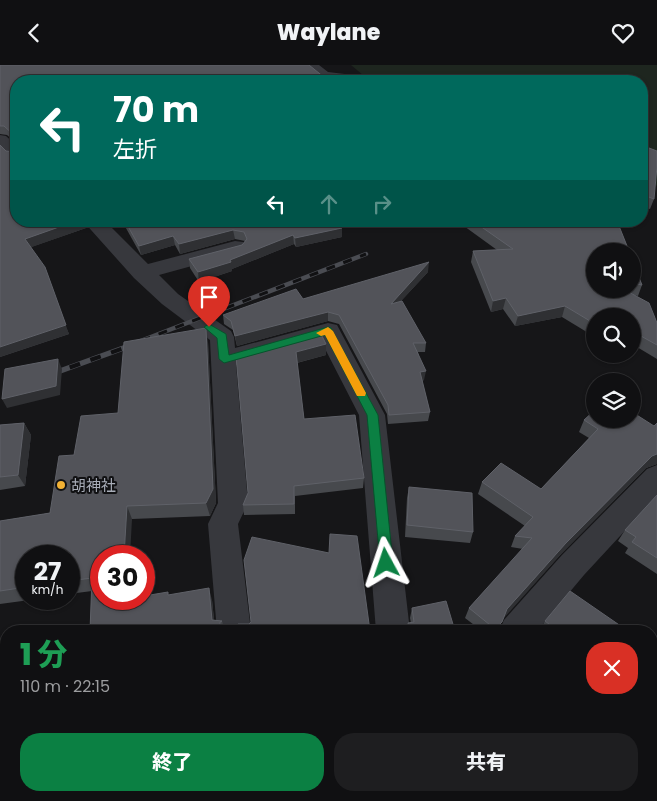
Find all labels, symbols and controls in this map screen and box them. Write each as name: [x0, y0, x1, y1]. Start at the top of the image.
text: Waylane: [277, 17, 380, 48]
icon: back: [20, 19, 48, 47]
icon: heart: [609, 19, 637, 47]
text: 70 m: [113, 85, 199, 134]
icon: left: [30, 95, 95, 160]
text: 左折: [113, 134, 157, 165]
icon: left: [262, 190, 290, 218]
icon: ahead: [315, 190, 343, 218]
icon: right: [368, 190, 396, 218]
map controls: [586, 243, 641, 428]
button: sound: [586, 243, 641, 298]
pin: [188, 276, 230, 327]
icon: arrive: [195, 283, 223, 311]
button: search: [586, 308, 641, 363]
button: layers: [586, 373, 641, 428]
place label: 胡神社: [71, 475, 116, 496]
marker: 胡神社: [55, 479, 67, 491]
position arrow: [359, 536, 411, 588]
speed limit sign: 30: [90, 545, 155, 610]
text: 27: [34, 554, 61, 589]
text: km/h: [32, 581, 63, 598]
text: 1 分: [20, 633, 67, 676]
button: close: [586, 642, 638, 694]
text: 110 m · 22:15: [20, 675, 110, 698]
button: 終了: [20, 733, 324, 791]
button: 共有: [334, 733, 638, 791]

